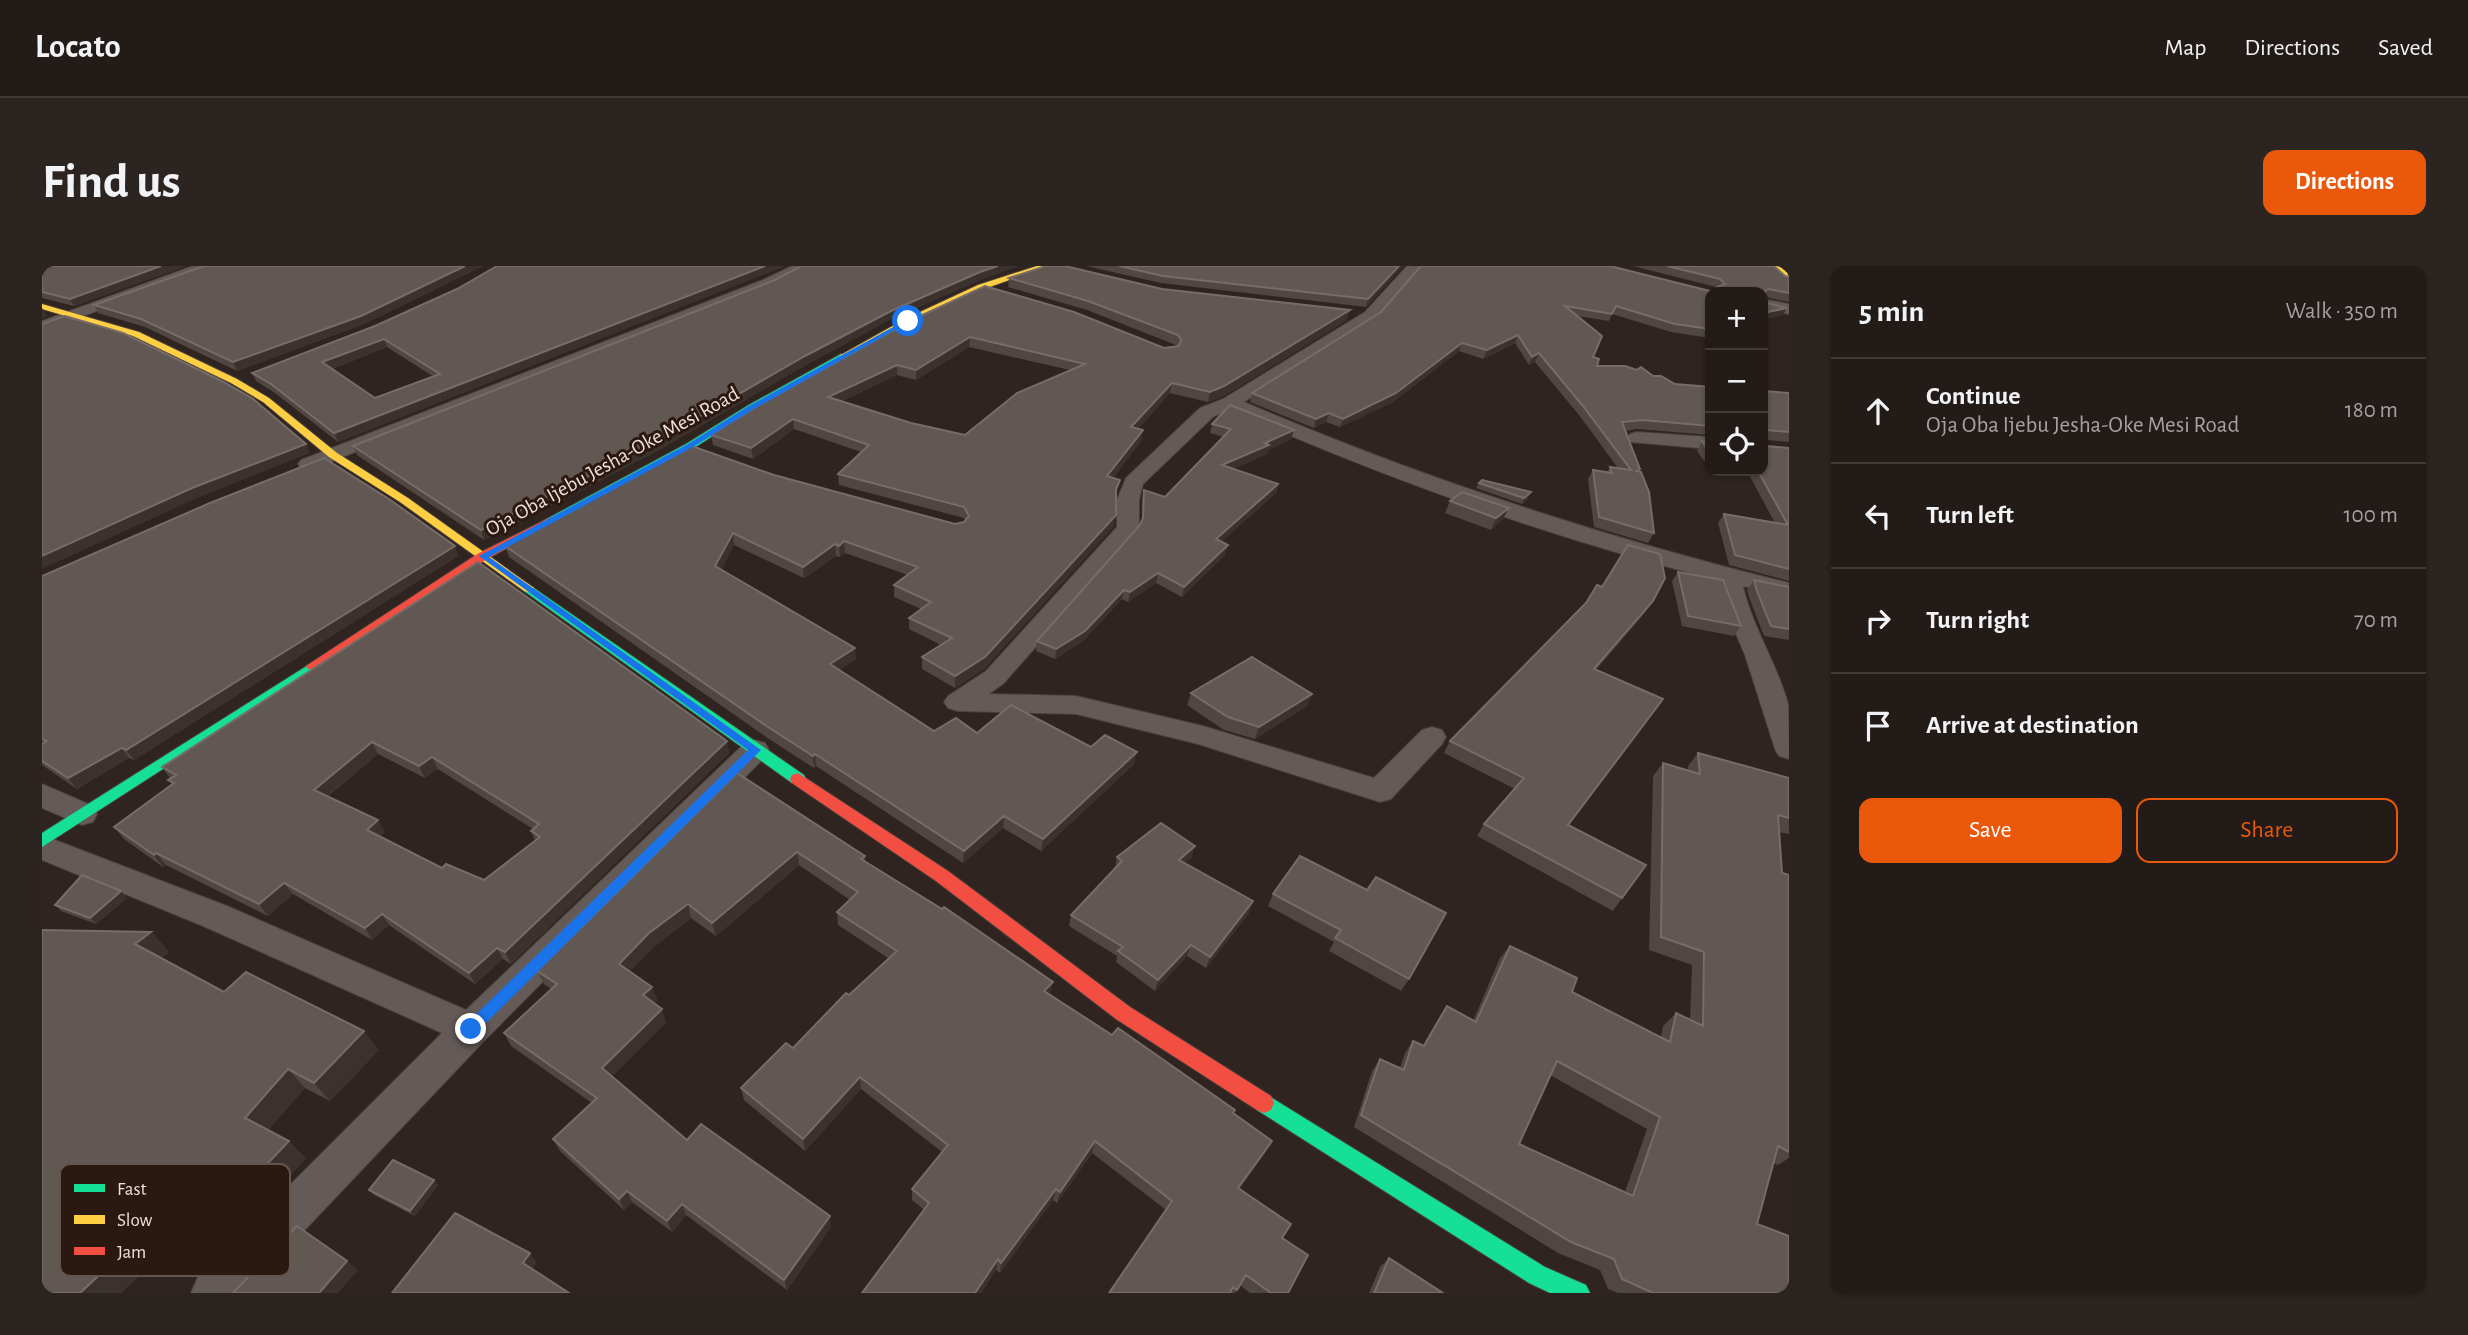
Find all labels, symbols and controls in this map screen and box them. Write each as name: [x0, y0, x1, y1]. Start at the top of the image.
text: Locato: [35, 31, 121, 64]
text: Map: [2164, 36, 2206, 60]
text: Directions: [2244, 36, 2340, 60]
text: Saved: [2378, 36, 2433, 60]
button: Directions: [2263, 150, 2426, 215]
text: Find us: [42, 158, 181, 207]
map controls: [1705, 287, 1768, 476]
button: +: [1705, 287, 1768, 350]
text: 5 min: [1859, 297, 1924, 327]
text: Walk · 350 m: [2286, 300, 2398, 323]
route start: [892, 305, 923, 336]
button: −: [1705, 350, 1768, 413]
street label: Oja Oba Ijebu Jesha-Oke Mesi Road: [482, 383, 743, 540]
text: Continue: [1926, 383, 2021, 409]
icon: ahead: [1859, 392, 1897, 430]
text: 180 m: [2345, 399, 2398, 422]
button: locate: [1705, 413, 1768, 476]
text: Oja Oba Ijebu Jesha-Oke Mesi Road: [1926, 414, 2239, 437]
icon: left: [1859, 497, 1897, 535]
text: Turn left: [1926, 502, 2014, 528]
text: 100 m: [2344, 504, 2398, 527]
icon: right: [1859, 602, 1897, 640]
text: Turn right: [1926, 607, 2029, 633]
text: 70 m: [2354, 609, 2398, 632]
icon: arrive: [1859, 707, 1897, 745]
text: Arrive at destination: [1926, 712, 2139, 738]
button: Save: [1859, 798, 2122, 863]
button: Share: [2136, 798, 2398, 863]
route end: [455, 1013, 486, 1044]
legend: [60, 1164, 290, 1276]
text: Fast: [117, 1180, 147, 1199]
text: Slow: [117, 1211, 153, 1230]
text: Jam: [117, 1243, 146, 1262]

